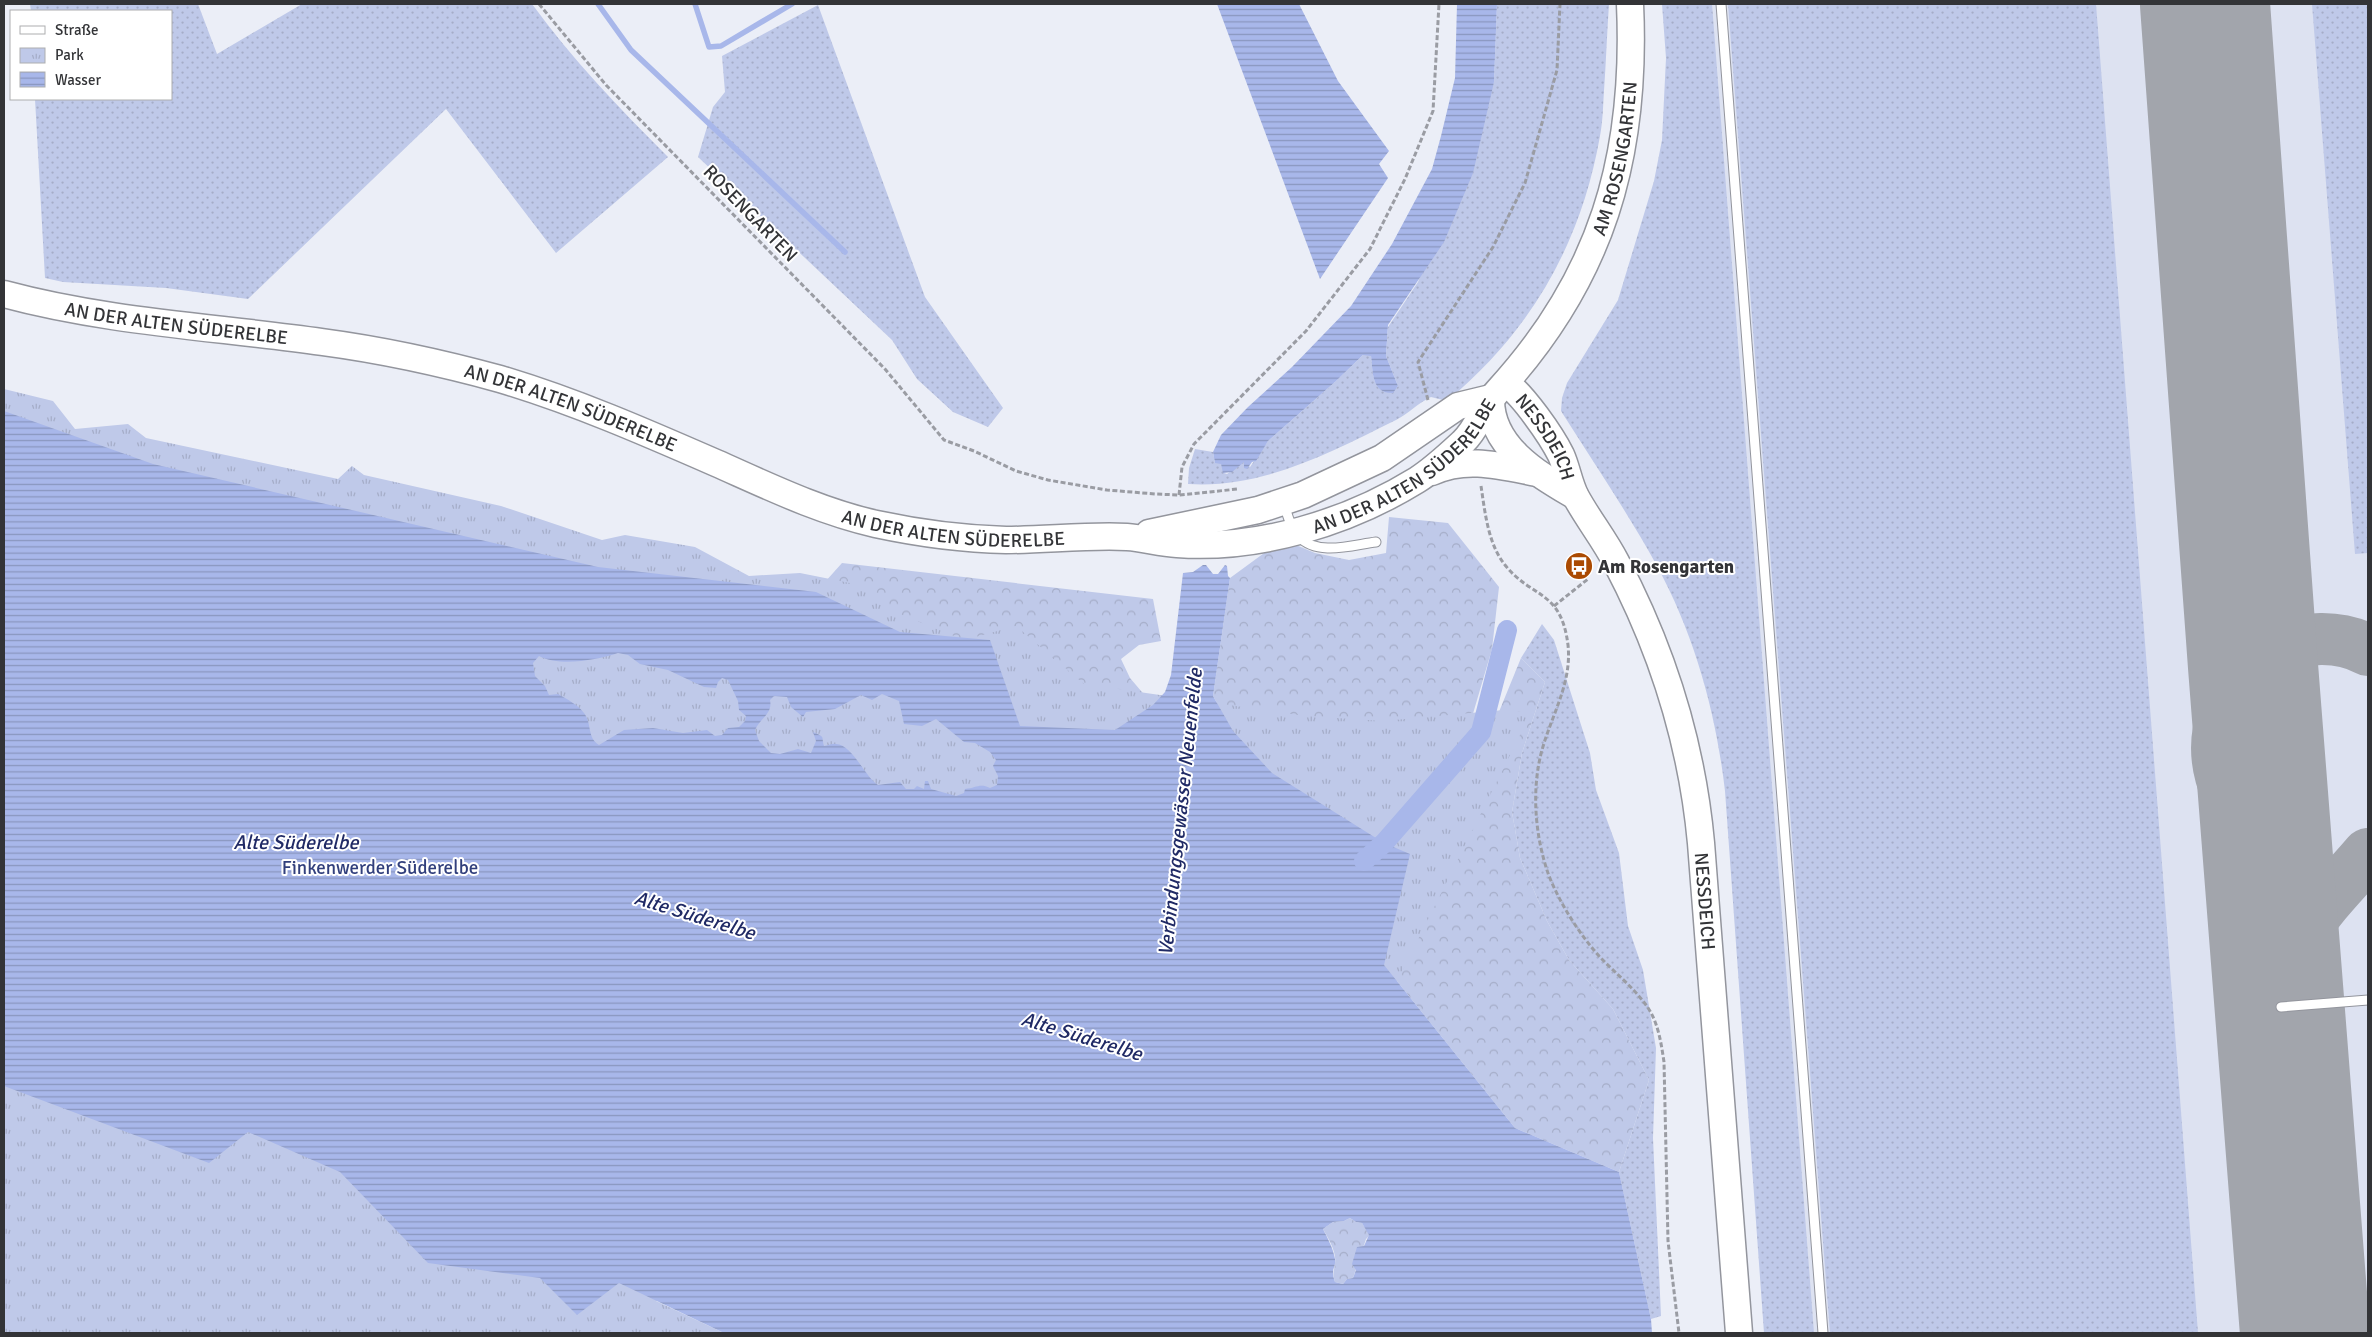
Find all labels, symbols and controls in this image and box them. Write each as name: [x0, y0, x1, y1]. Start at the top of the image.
legend: [10, 10, 172, 100]
text: Straße: [55, 21, 99, 39]
text: Park: [55, 46, 84, 64]
text: Wasser: [55, 71, 101, 89]
street label: AM ROSENGARTEN: [1587, 81, 1643, 239]
street label: ROSENGARTEN: [698, 160, 803, 267]
street label: AN DER ALTEN SÜDERELBE: [63, 297, 289, 350]
street label: AN DER ALTEN SÜDERELBE: [462, 359, 681, 458]
street label: NESSDEICH: [1510, 389, 1580, 483]
street label: AN DER ALTEN SÜDERELBE: [1310, 394, 1502, 539]
street label: AN DER ALTEN SÜDERELBE: [839, 504, 1066, 553]
bus stop icon: Am Rosengarten: [1564, 551, 1594, 581]
place label: Am Rosengarten: [1598, 555, 1734, 579]
water label: Verbindungsgewässer Neuenfelde: [1153, 666, 1208, 957]
water label: Alte Süderelbe: [234, 830, 359, 855]
street label: NESSDEICH: [1689, 852, 1720, 951]
park label: Finkenwerder Süderelbe: [282, 856, 478, 880]
water label: Alte Süderelbe: [631, 885, 759, 946]
water label: Alte Süderelbe: [1018, 1006, 1146, 1067]

